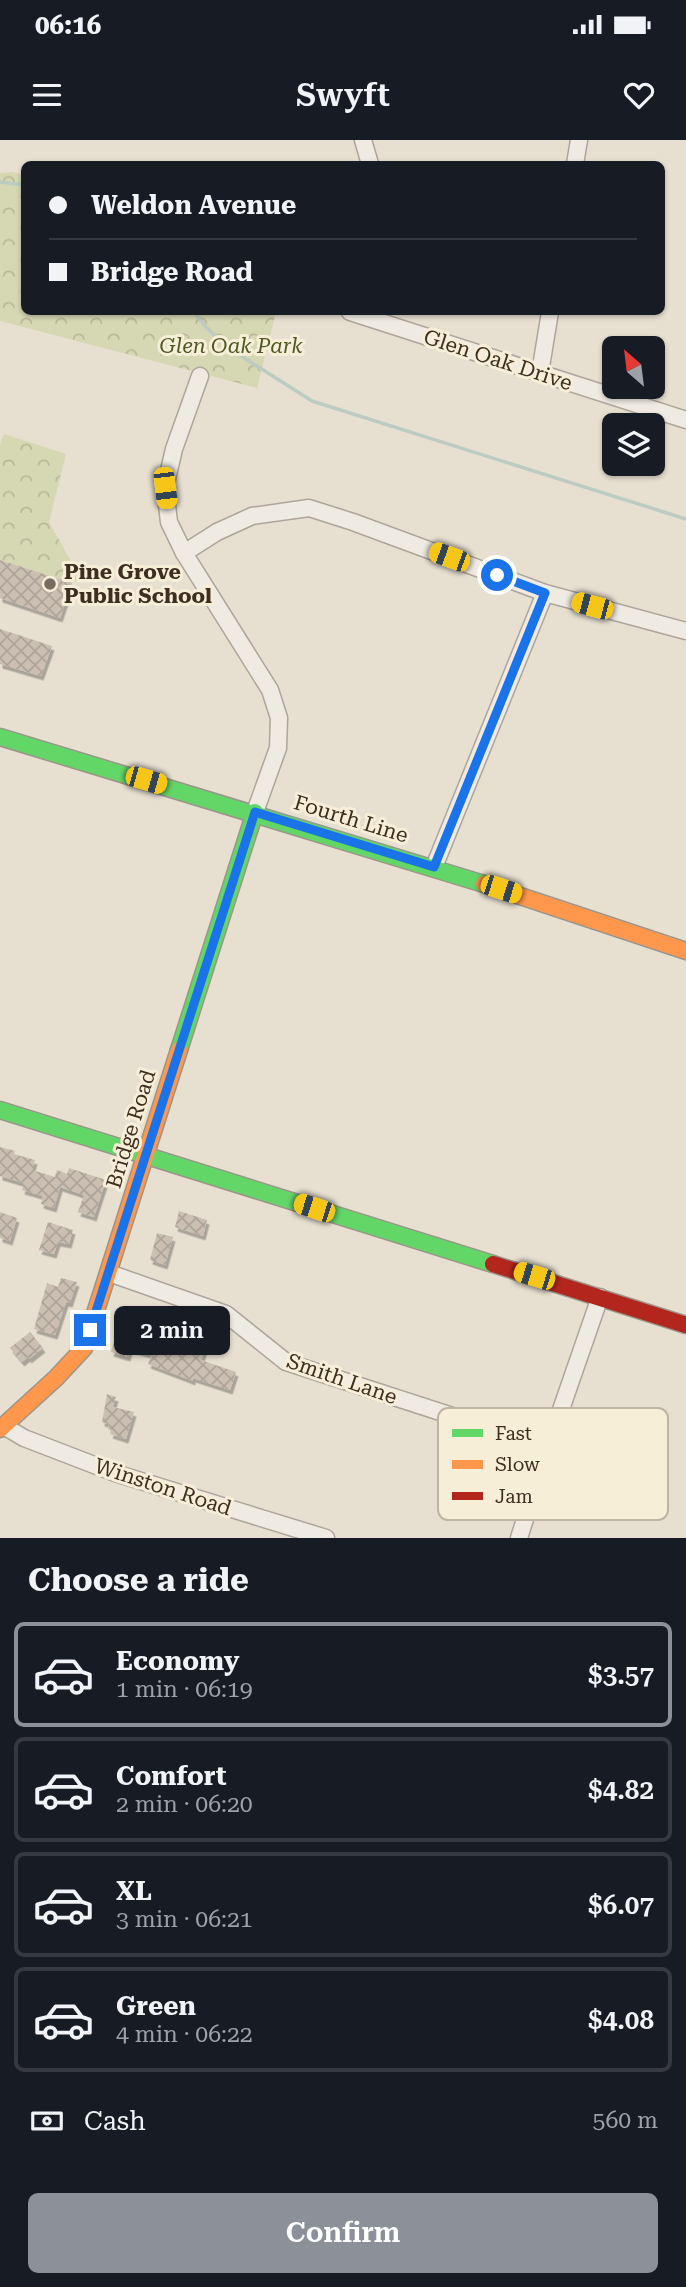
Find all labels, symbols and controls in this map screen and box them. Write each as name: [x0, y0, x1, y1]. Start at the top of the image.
text: 06:16: [35, 10, 101, 40]
icon: menu: [28, 76, 66, 114]
text: Swyft: [296, 76, 390, 114]
icon: heart: [620, 76, 658, 114]
text: Weldon Avenue: [91, 190, 296, 220]
text: Bridge Road: [91, 257, 253, 287]
street label: Glen Oak Drive: [421, 325, 575, 395]
park label: Glen Oak Park: [159, 334, 303, 358]
north arrow: [602, 336, 665, 399]
map controls: [602, 336, 665, 476]
button: layers: [602, 413, 665, 476]
car: [153, 466, 178, 510]
car: [426, 540, 473, 574]
route start: [481, 559, 513, 591]
place label: Pine Grove Public School: [64, 560, 212, 608]
marker: Pine Grove Public School: [42, 576, 58, 592]
car: [569, 590, 616, 622]
car: [123, 764, 170, 796]
street label: Fourth Line: [291, 790, 411, 848]
car: [478, 873, 525, 905]
street label: Bridge Road: [102, 1066, 161, 1191]
car: [291, 1192, 338, 1224]
car: [511, 1260, 558, 1292]
callout: 2 min: [114, 1306, 230, 1354]
route end: [74, 1314, 106, 1346]
text: 2 min: [140, 1317, 204, 1344]
street label: Smith Lane: [284, 1349, 400, 1409]
legend: [438, 1408, 668, 1520]
text: Fast: [495, 1422, 532, 1445]
text: Slow: [495, 1453, 540, 1476]
street label: Winston Road: [92, 1454, 235, 1521]
text: Jam: [495, 1485, 533, 1508]
text: Choose a ride: [28, 1561, 249, 1599]
icon: car: [32, 1643, 95, 1706]
text: Economy: [116, 1646, 239, 1676]
text: $3.57: [588, 1660, 654, 1690]
text: 1 min · 06:19: [116, 1676, 253, 1703]
icon: car: [32, 1758, 95, 1821]
text: Comfort: [116, 1761, 226, 1791]
text: $4.82: [588, 1775, 654, 1805]
text: 2 min · 06:20: [116, 1791, 253, 1818]
icon: car: [32, 1873, 95, 1936]
text: XL: [116, 1876, 152, 1906]
text: $6.07: [588, 1890, 654, 1920]
text: 3 min · 06:21: [116, 1906, 253, 1933]
icon: car: [32, 1988, 95, 2051]
text: Green: [116, 1991, 196, 2021]
text: $4.08: [588, 2005, 654, 2035]
text: 4 min · 06:22: [116, 2021, 253, 2048]
icon: cash: [28, 2102, 66, 2140]
text: Cash: [84, 2106, 146, 2136]
text: 560 m: [593, 2107, 658, 2134]
button: Confirm: [28, 2193, 658, 2273]

